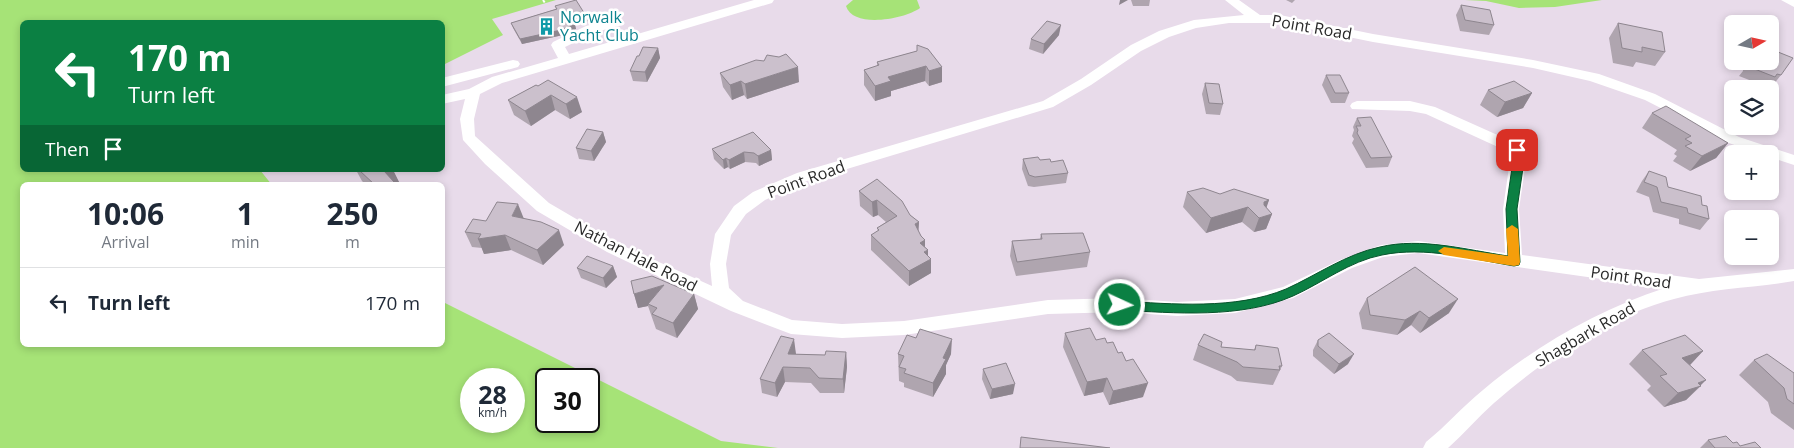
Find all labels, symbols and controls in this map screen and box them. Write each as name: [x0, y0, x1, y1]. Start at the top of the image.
place label: Norwalk Yacht Club: [560, 6, 639, 46]
street label: Point Road: [1270, 9, 1354, 45]
north arrow: [1724, 15, 1779, 70]
map controls: [1724, 15, 1779, 265]
building icon: Norwalk Yacht Club: [536, 16, 556, 36]
text: 170 m: [128, 34, 232, 81]
icon: left: [45, 40, 110, 105]
text: Turn left: [128, 79, 215, 109]
button: layers: [1724, 80, 1779, 135]
pin: [1496, 129, 1538, 171]
icon: arrive: [99, 135, 127, 163]
text: Then: [45, 136, 89, 162]
icon: arrive: [1503, 136, 1531, 164]
button: +: [1724, 145, 1779, 200]
street label: Point Road: [764, 155, 848, 203]
text: 10:06: [87, 193, 164, 234]
text: 1: [237, 193, 254, 234]
text: 250: [327, 193, 378, 234]
button: −: [1724, 210, 1779, 265]
street label: Nathan Hale Road: [571, 215, 701, 297]
text: Arrival: [101, 231, 150, 253]
text: min: [231, 231, 260, 253]
text: m: [345, 231, 360, 253]
street label: Point Road: [1589, 260, 1673, 294]
position arrow: [1093, 278, 1145, 330]
icon: left: [45, 289, 73, 317]
text: Turn left: [88, 290, 170, 316]
text: 170 m: [365, 290, 420, 316]
street label: Shagbark Road: [1531, 296, 1639, 372]
speed limit sign: 30: [535, 368, 600, 433]
text: 28: [478, 377, 507, 411]
text: km/h: [478, 404, 507, 421]

